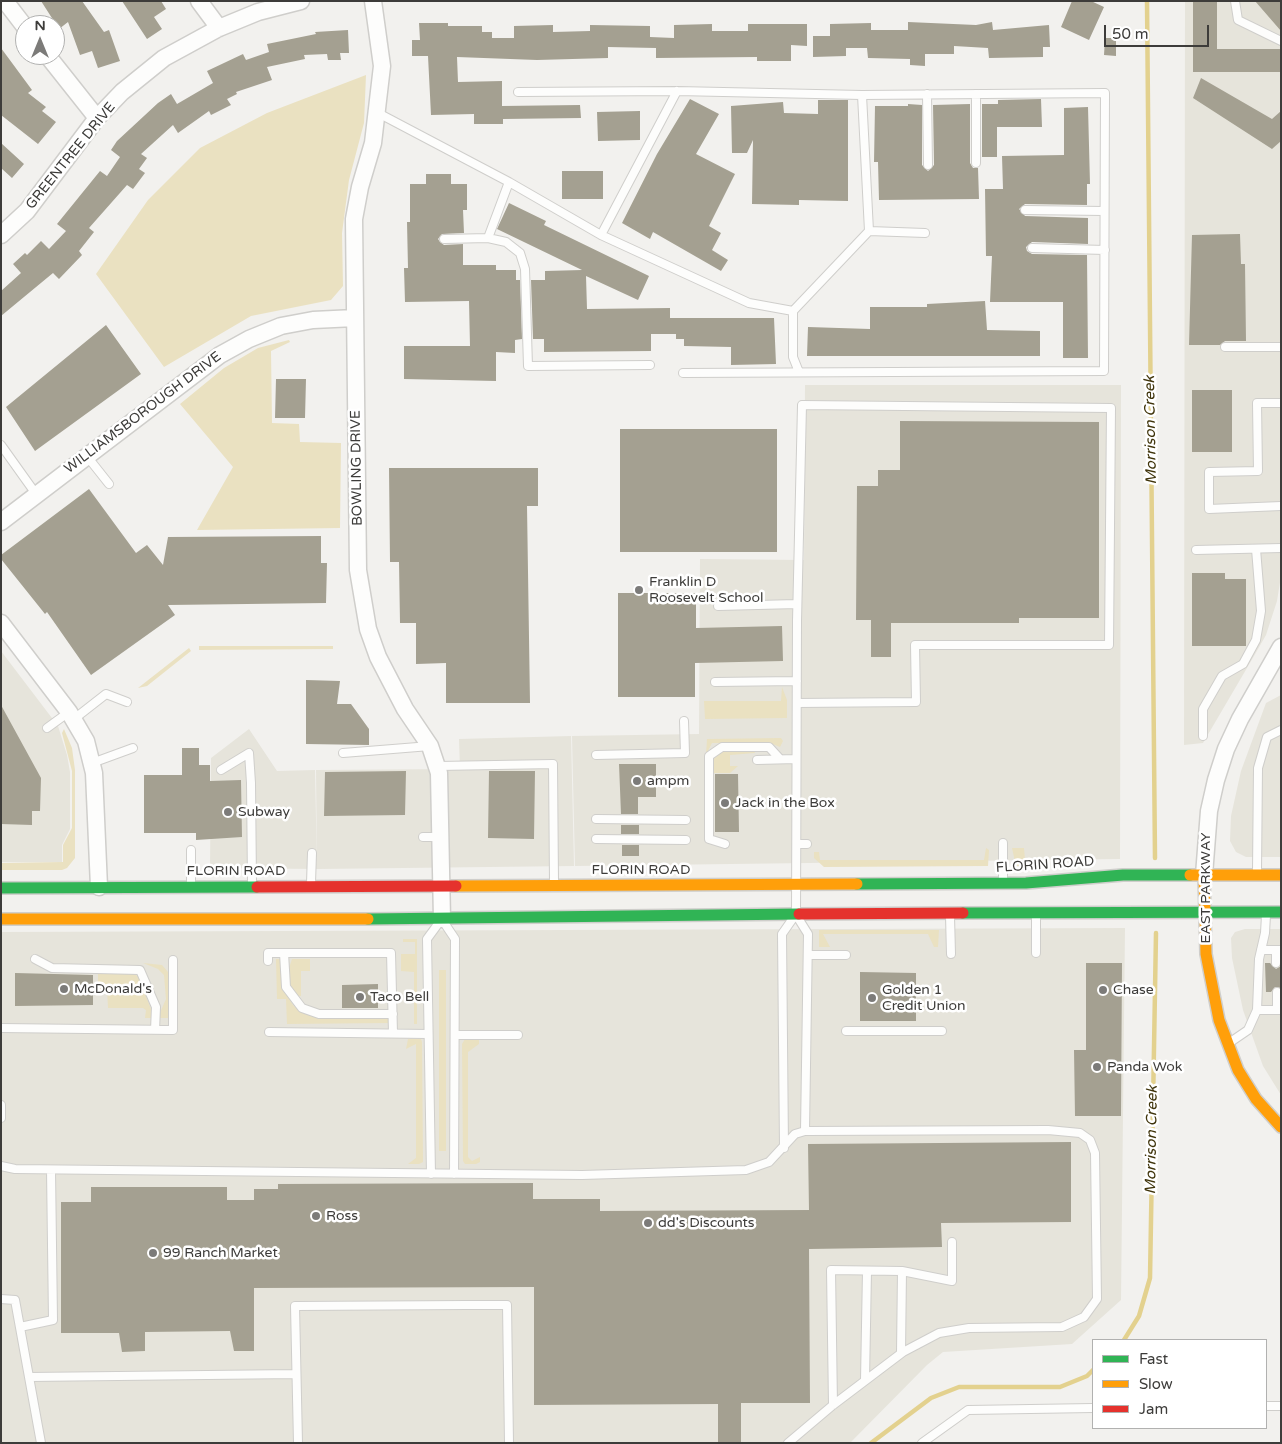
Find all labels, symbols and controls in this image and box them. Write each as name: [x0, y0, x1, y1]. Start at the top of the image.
north arrow: [15, 15, 65, 65]
scale bar: [1107, 15, 1212, 47]
text: N: [34, 17, 46, 34]
text: 50 m: [1112, 25, 1149, 43]
street label: GREENTREE DRIVE: [23, 99, 119, 213]
street label: WILLIAMSBOROUGH DRIVE: [61, 349, 225, 477]
water label: Morrison Creek: [1141, 375, 1161, 485]
street label: BOWLING DRIVE: [348, 410, 366, 526]
place label: Franklin D Roosevelt School: [649, 574, 763, 606]
marker: Franklin D Roosevelt School: [633, 584, 645, 596]
place label: ampm: [647, 773, 689, 789]
marker: ampm: [631, 775, 643, 787]
place label: Jack in the Box: [735, 795, 835, 811]
marker: Jack in the Box: [719, 797, 731, 809]
place label: Subway: [238, 804, 290, 820]
marker: Subway: [222, 806, 234, 818]
street label: EAST PARKWAY: [1198, 833, 1214, 943]
street label: FLORIN ROAD: [995, 853, 1095, 877]
street label: FLORIN ROAD: [592, 862, 690, 878]
street label: FLORIN ROAD: [187, 863, 285, 879]
place label: McDonald's: [74, 981, 152, 997]
place label: Golden 1 Credit Union: [882, 982, 965, 1014]
place label: Chase: [1113, 982, 1154, 998]
marker: McDonald's: [58, 983, 70, 995]
marker: Chase: [1097, 984, 1109, 996]
place label: Taco Bell: [370, 989, 429, 1005]
marker: Taco Bell: [354, 991, 366, 1003]
marker: Golden 1 Credit Union: [866, 992, 878, 1004]
place label: Panda Wok: [1107, 1059, 1182, 1075]
marker: Panda Wok: [1091, 1061, 1103, 1073]
water label: Morrison Creek: [1142, 1085, 1162, 1195]
place label: Ross: [326, 1208, 358, 1224]
marker: Ross: [310, 1210, 322, 1222]
place label: dd's Discounts: [658, 1215, 755, 1231]
marker: dd's Discounts: [642, 1217, 654, 1229]
place label: 99 Ranch Market: [163, 1245, 278, 1261]
marker: 99 Ranch Market: [147, 1247, 159, 1259]
legend: [1092, 1339, 1267, 1429]
text: Fast: [1139, 1350, 1168, 1368]
text: Slow: [1139, 1375, 1173, 1393]
text: Jam: [1139, 1400, 1168, 1418]

